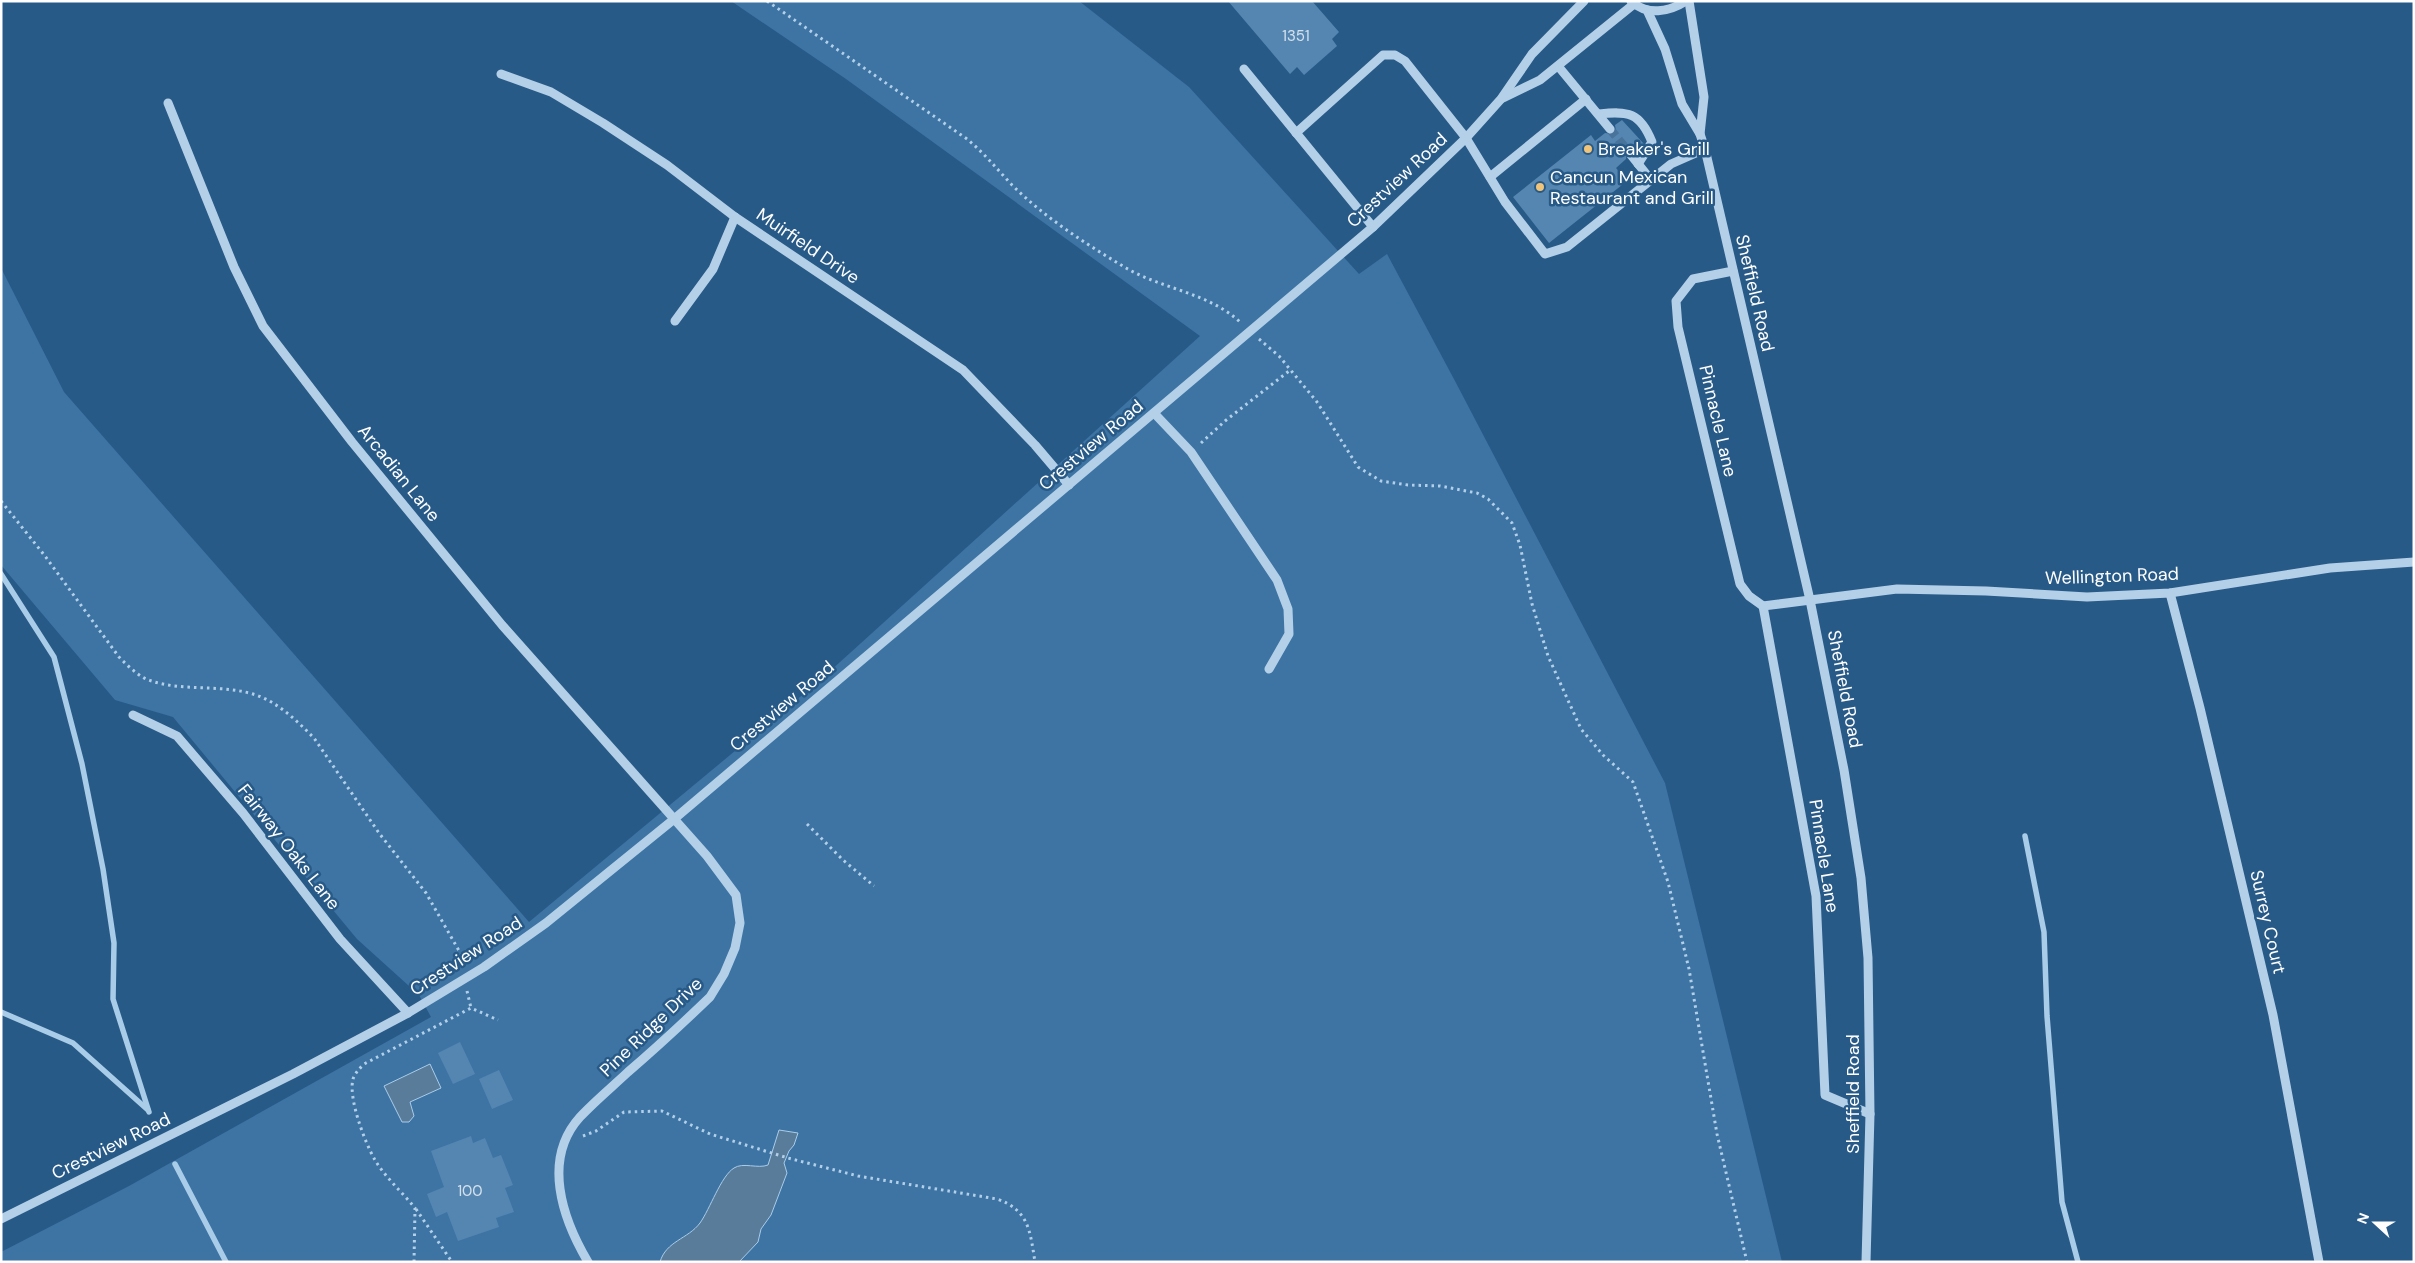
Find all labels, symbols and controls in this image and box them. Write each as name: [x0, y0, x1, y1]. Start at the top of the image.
house number: 1351: [1282, 26, 1310, 46]
street label: Crestview Road: [1342, 127, 1452, 233]
place label: Breaker's Grill: [1598, 137, 1710, 161]
marker: Breaker's Grill: [1582, 143, 1594, 155]
place label: Cancun Mexican Restaurant and Grill: [1550, 165, 1714, 210]
marker: Cancun Mexican Restaurant and Grill: [1534, 181, 1546, 193]
street label: Muirfield Drive: [752, 203, 864, 289]
street label: Sheffield Road: [1730, 232, 1780, 354]
street label: Pinnacle Lane: [1693, 363, 1743, 479]
street label: Crestview Road: [1034, 394, 1148, 496]
street label: Arcadian Lane: [352, 419, 446, 527]
street label: Wellington Road: [2045, 562, 2179, 590]
street label: Sheffield Road: [1822, 628, 1868, 750]
street label: Crestview Road: [725, 655, 839, 757]
street label: Fairway Oaks Lane: [232, 779, 346, 915]
street label: Pinnacle Lane: [1803, 798, 1845, 914]
street label: Surrey Court: [2244, 868, 2292, 976]
street label: Crestview Road: [405, 911, 527, 1001]
street label: Pine Ridge Drive: [595, 972, 707, 1082]
street label: Sheffield Road: [1841, 1034, 1865, 1154]
street label: Crestview Road: [48, 1107, 174, 1185]
house number: 100: [457, 1181, 483, 1201]
north arrow: [2350, 1198, 2400, 1248]
text: N: [2353, 1210, 2373, 1226]

